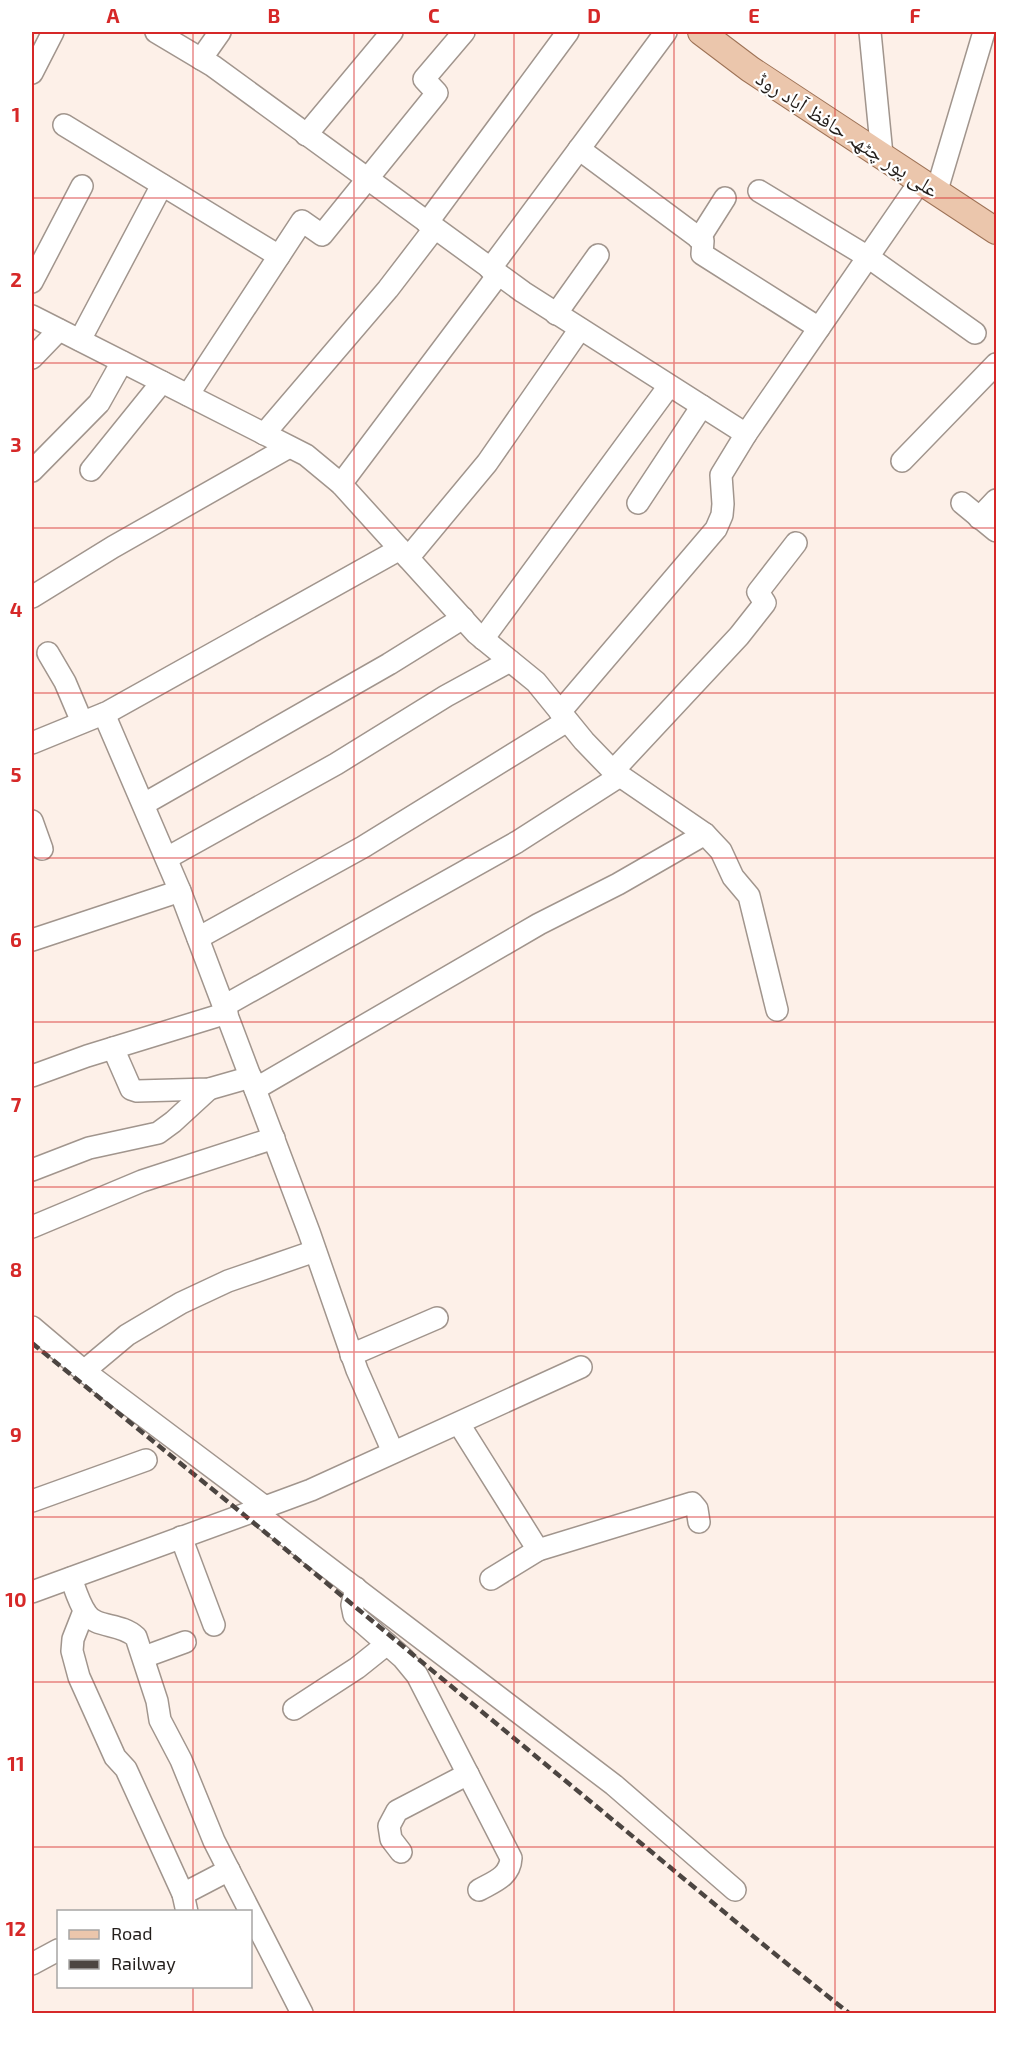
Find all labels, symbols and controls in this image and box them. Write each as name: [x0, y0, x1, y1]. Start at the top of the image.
text: A: [106, 3, 120, 27]
text: B: [268, 3, 280, 27]
text: C: [428, 3, 440, 27]
text: D: [587, 3, 601, 27]
text: E: [748, 3, 760, 27]
text: F: [909, 3, 921, 27]
street label: علی پور چٹھہ حافظ آباد روڈ: [751, 65, 944, 203]
text: 1: [12, 102, 20, 126]
text: 2: [10, 267, 22, 291]
text: 3: [10, 432, 22, 456]
text: 4: [10, 597, 23, 621]
text: 5: [10, 762, 22, 786]
text: 6: [10, 927, 22, 951]
text: 7: [11, 1092, 22, 1116]
text: 8: [10, 1257, 22, 1281]
text: 9: [10, 1422, 22, 1446]
text: 10: [5, 1587, 27, 1611]
text: 11: [7, 1751, 25, 1775]
legend: [57, 1910, 252, 1988]
text: 12: [6, 1916, 26, 1940]
text: Road: [111, 1922, 152, 1944]
text: Railway: [111, 1952, 176, 1974]

